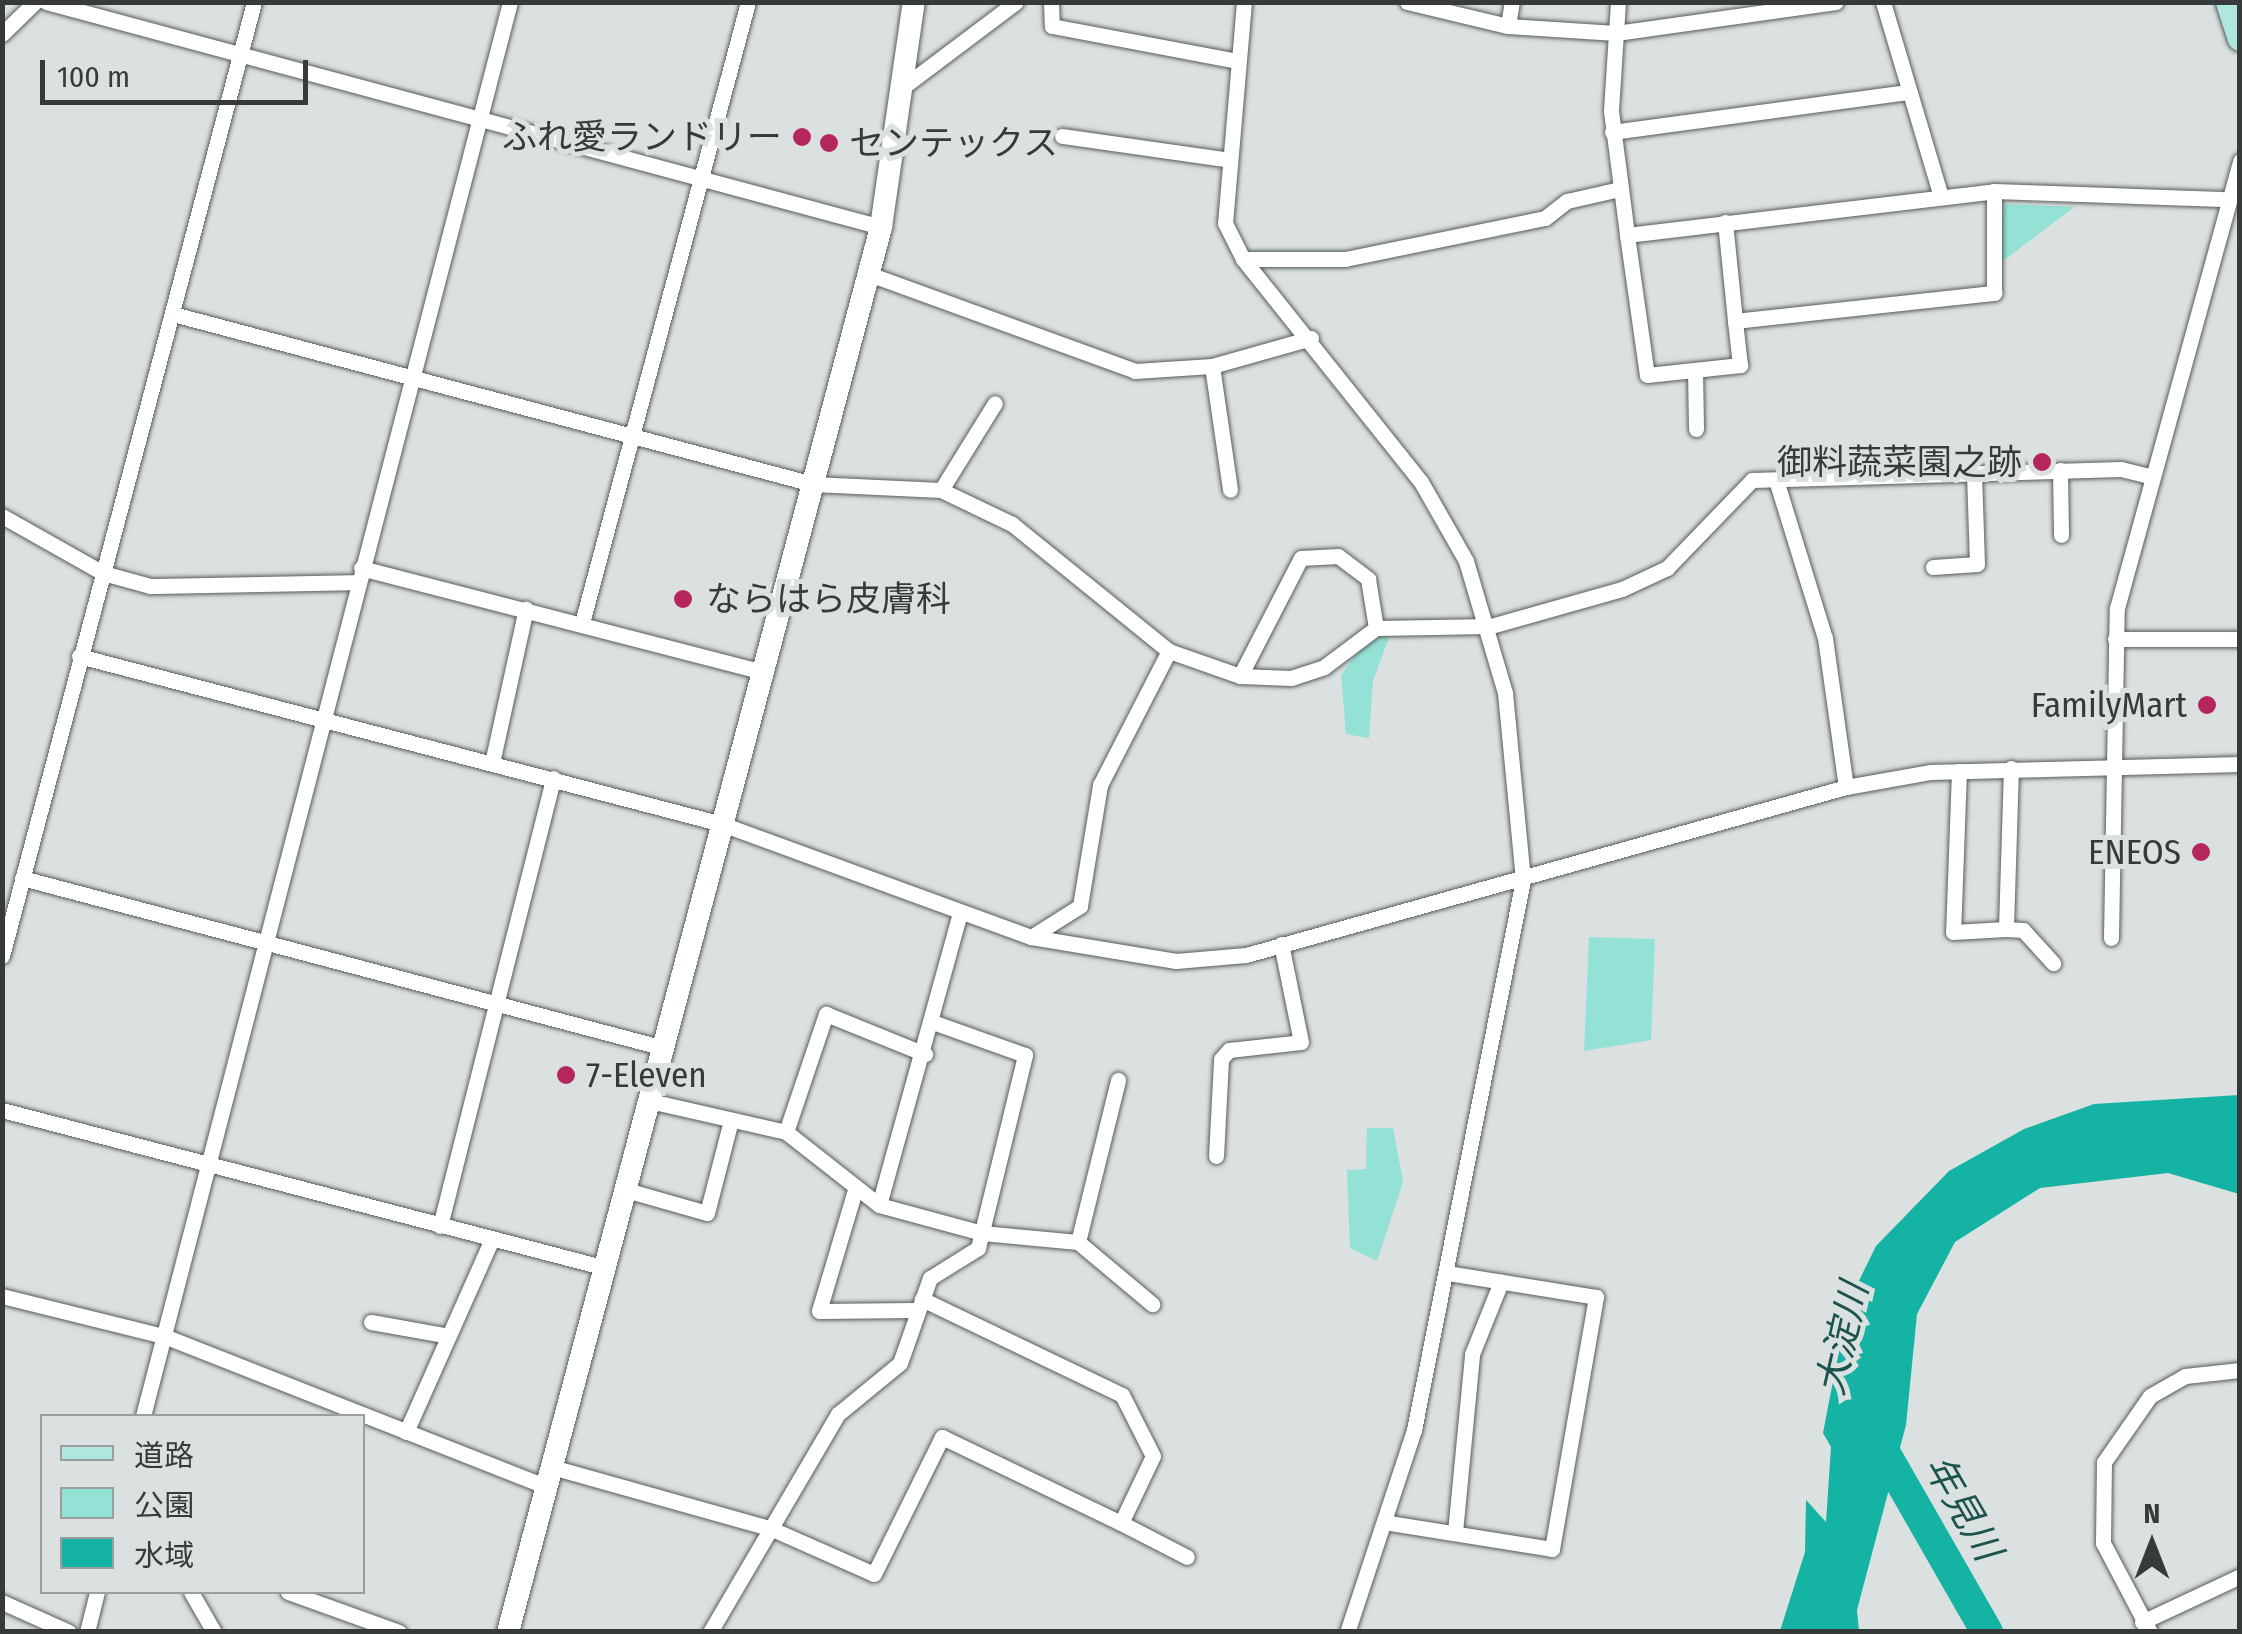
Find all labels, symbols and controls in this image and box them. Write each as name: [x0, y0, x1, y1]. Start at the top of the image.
scale bar: [45, 40, 312, 102]
text: 100 m: [57, 59, 130, 95]
place label: ふれ愛ランドリー: [502, 116, 782, 158]
place label: センテックス: [849, 122, 1059, 164]
marker: ふれ愛ランドリー: [791, 126, 813, 148]
marker: センテックス: [818, 132, 840, 154]
place label: 御料蔬菜園之跡: [1777, 441, 2022, 483]
marker: 御料蔬菜園之跡: [2031, 451, 2053, 473]
place label: ならはら皮膚科: [706, 578, 951, 620]
marker: ならはら皮膚科: [670, 586, 696, 612]
place label: FamilyMart: [2031, 684, 2187, 726]
marker: FamilyMart: [2196, 694, 2218, 716]
place label: ENEOS: [2088, 831, 2181, 873]
marker: ENEOS: [2190, 841, 2212, 863]
place label: 7-Eleven: [586, 1054, 707, 1096]
marker: 7-Eleven: [555, 1064, 577, 1086]
water label: 大淀川: [1808, 1278, 1878, 1400]
legend: [40, 1414, 365, 1594]
text: 道路: [134, 1438, 194, 1474]
water label: 年見川: [1914, 1447, 2010, 1569]
text: 公園: [134, 1488, 194, 1524]
north arrow: [2102, 1494, 2202, 1594]
text: N: [2144, 1497, 2160, 1530]
text: 水域: [134, 1538, 194, 1574]

